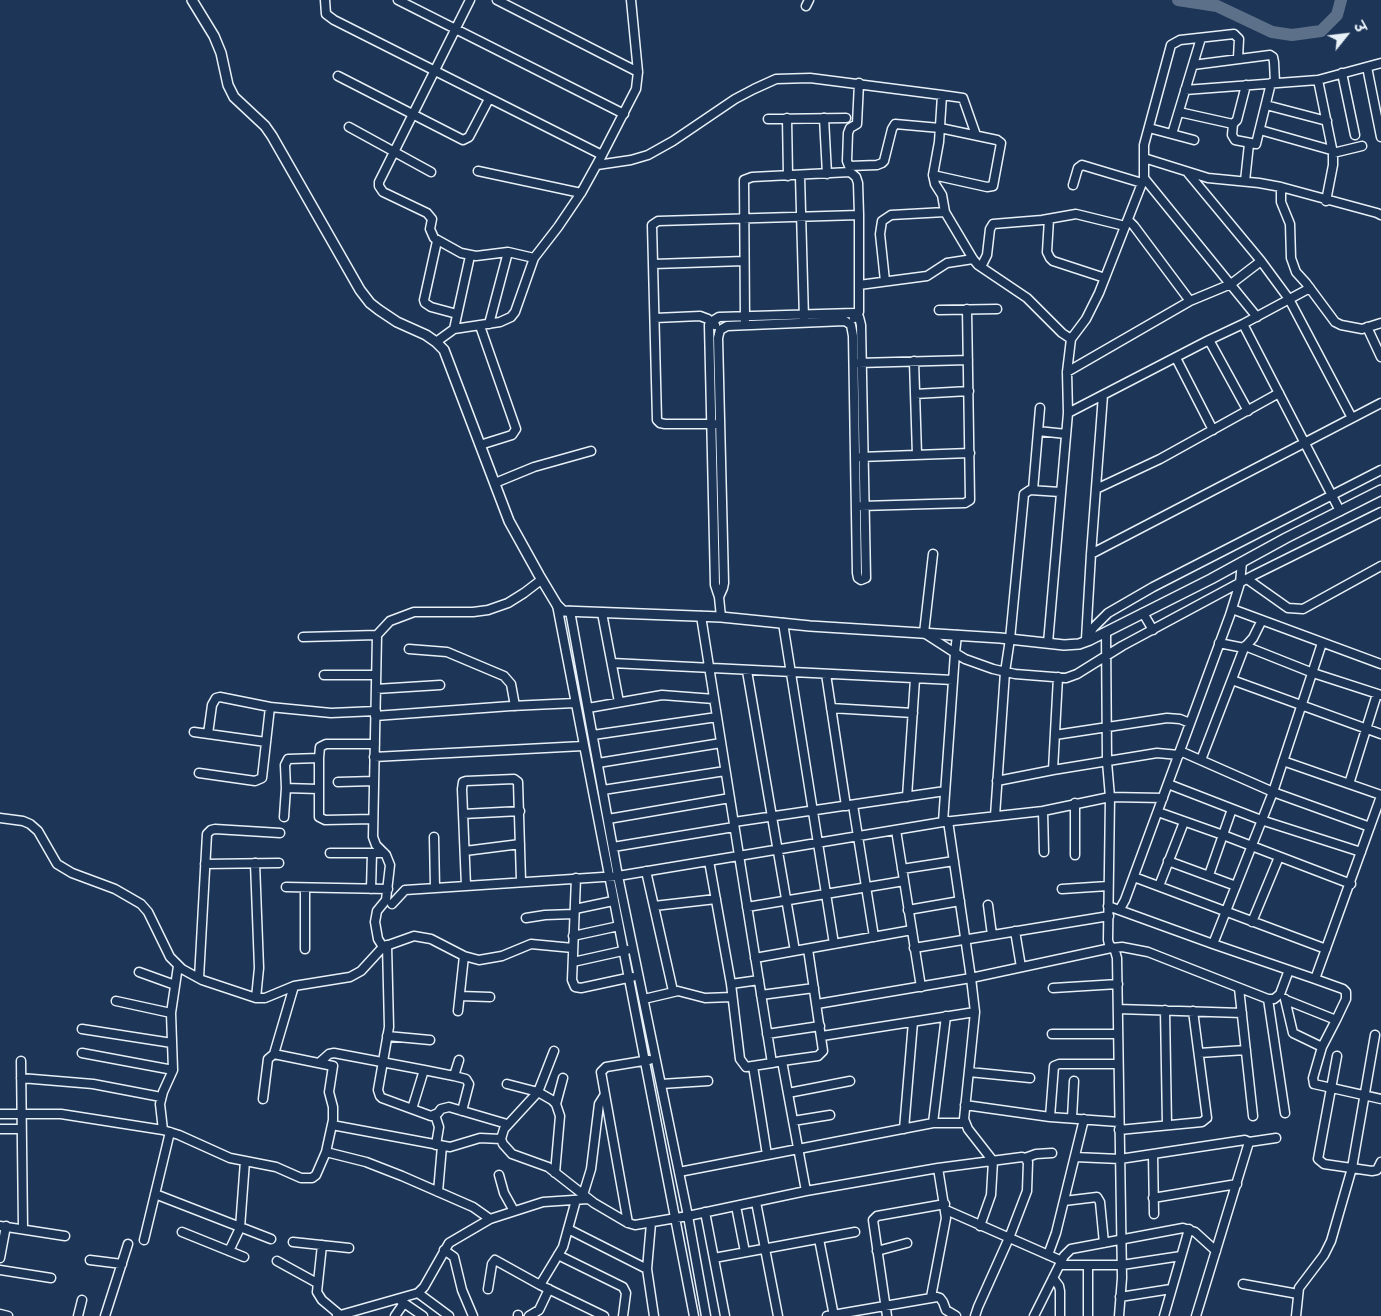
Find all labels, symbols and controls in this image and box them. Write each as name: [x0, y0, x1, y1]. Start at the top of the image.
north arrow: [1321, 10, 1371, 60]
text: उ: [1346, 17, 1373, 38]

